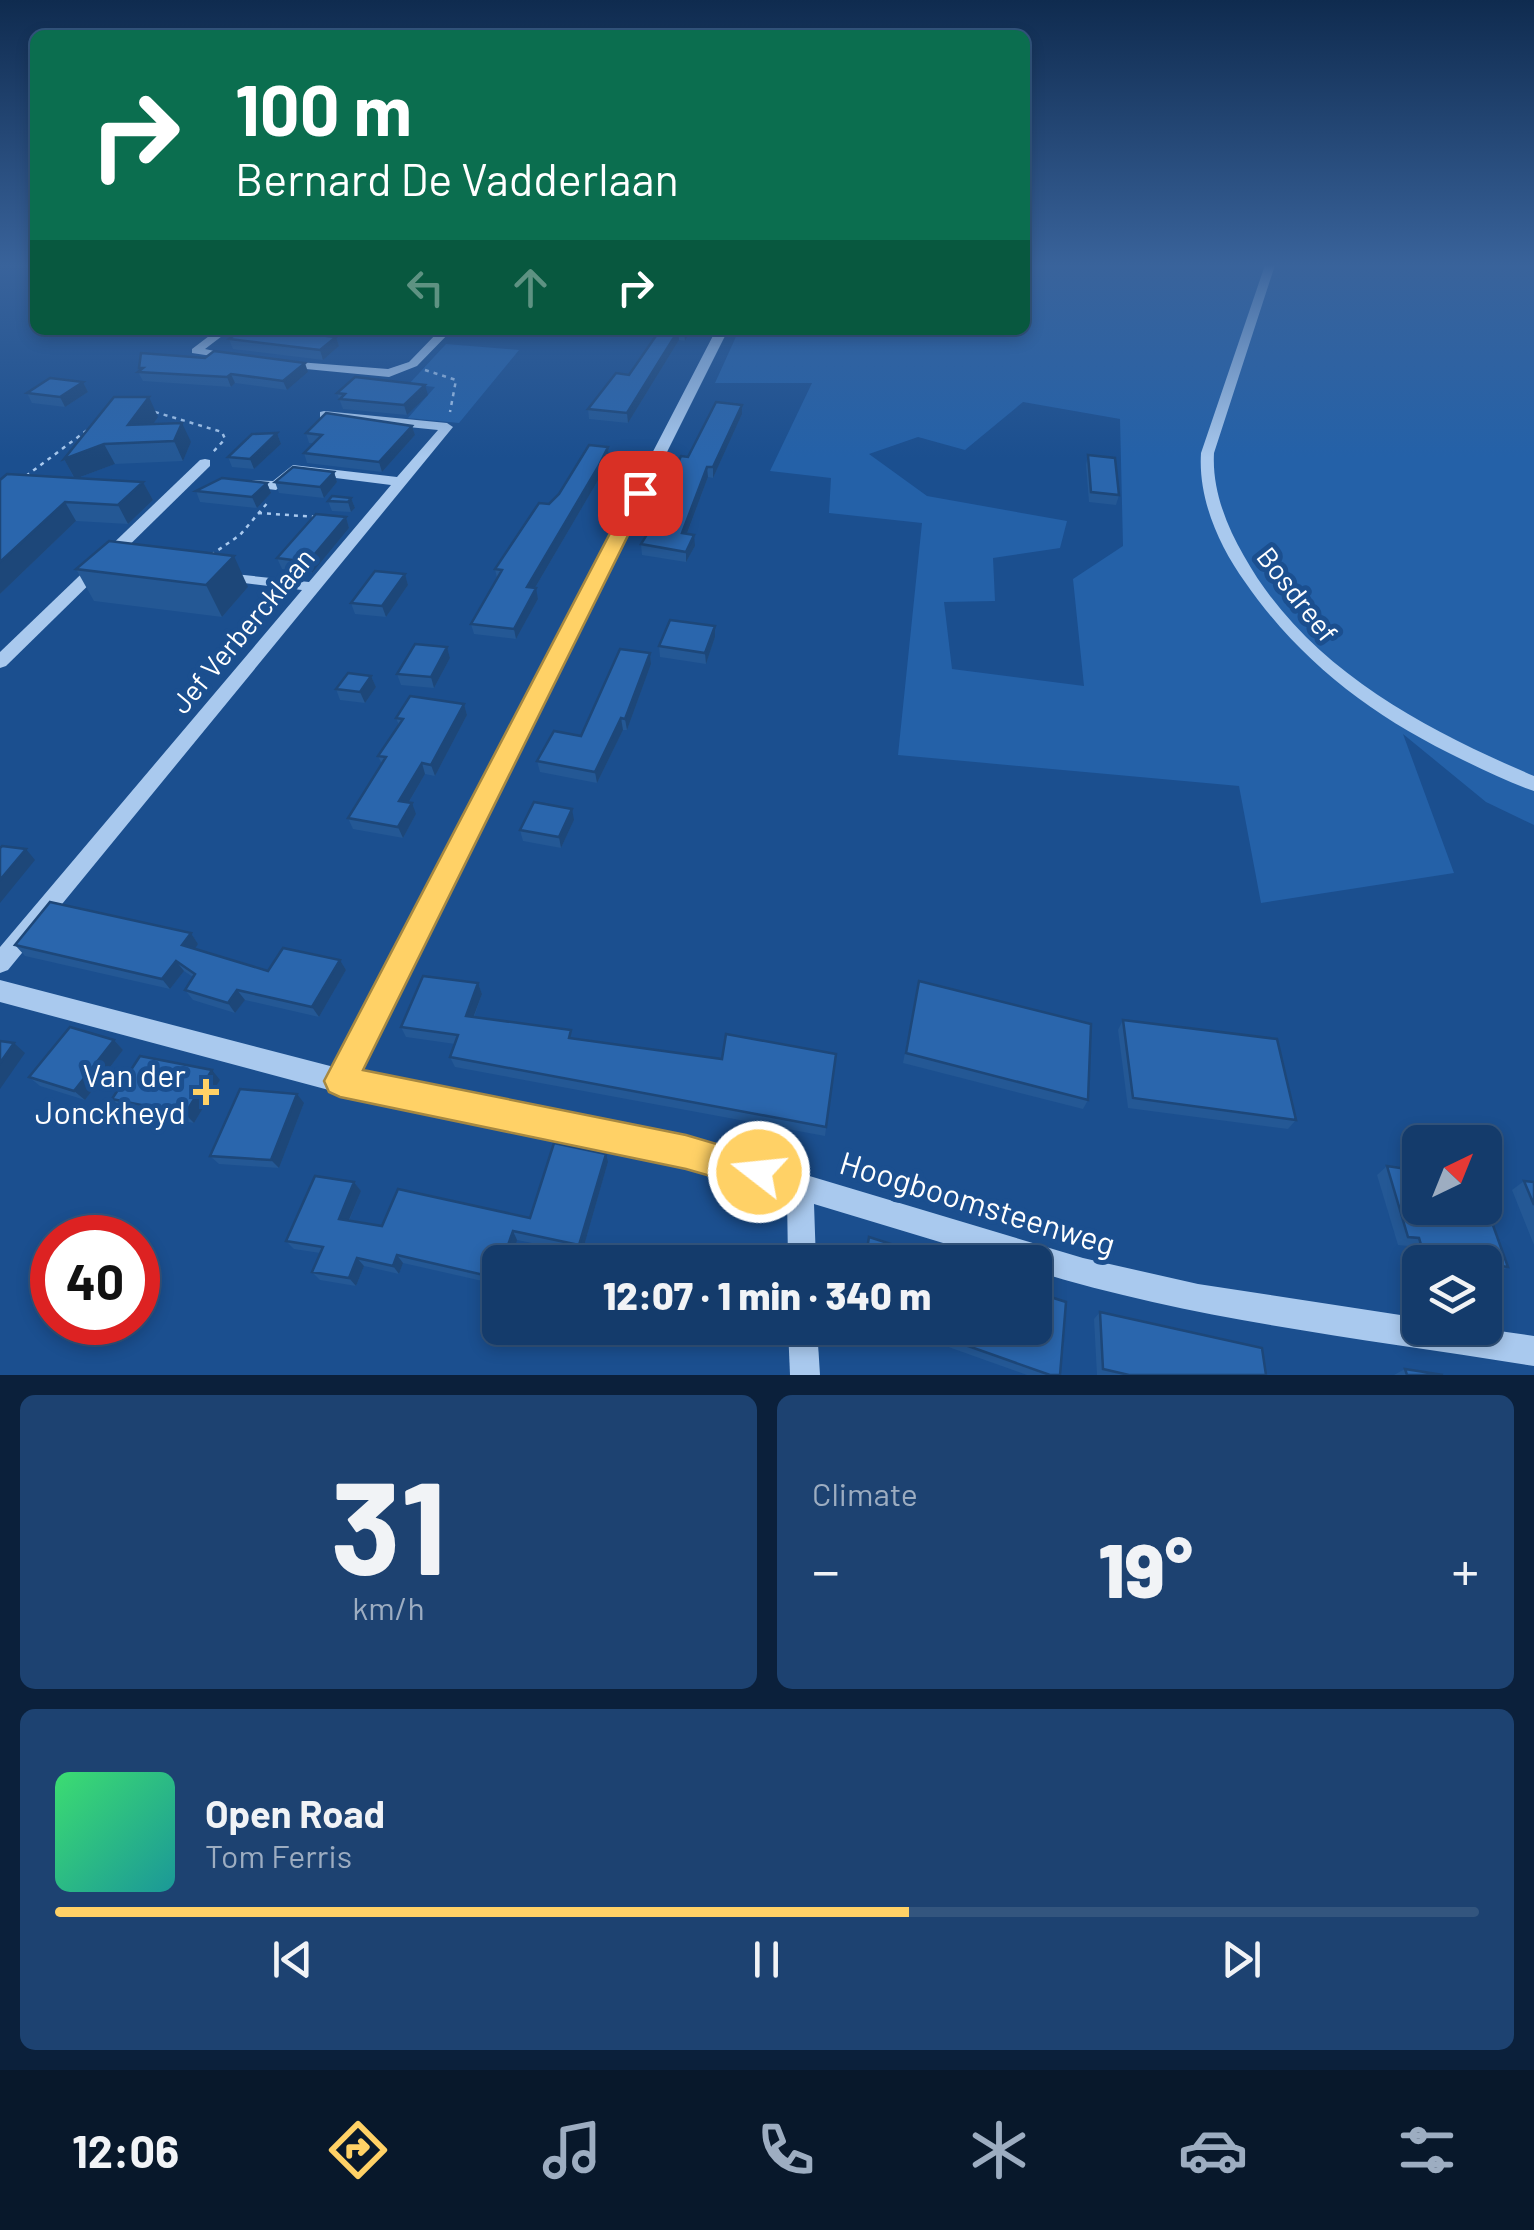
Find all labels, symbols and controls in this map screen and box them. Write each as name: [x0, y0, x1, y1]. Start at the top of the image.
text: 100 m: [235, 66, 412, 150]
icon: right: [70, 70, 200, 200]
text: Bernard De Vadderlaan: [235, 151, 679, 205]
icon: left: [398, 260, 453, 315]
icon: ahead: [503, 260, 558, 315]
icon: right: [608, 260, 663, 315]
pin: [598, 451, 683, 536]
icon: arrive: [613, 466, 668, 521]
street label: Jef Verbercklaan: [163, 540, 321, 720]
street label: Bosdreef: [1250, 540, 1346, 648]
place label: Van der Jonckheyd: [35, 1055, 186, 1130]
marker: Van der Jonckheyd: [195, 1081, 217, 1103]
position arrow: [707, 1120, 811, 1224]
north arrow: [1402, 1125, 1502, 1225]
map controls: [1402, 1125, 1502, 1345]
street label: Hoogboomsteenweg: [836, 1142, 1120, 1262]
speed limit sign: 40: [30, 1215, 160, 1345]
button: layers: [1402, 1245, 1502, 1345]
text: 12:07 · 1 min · 340 m: [603, 1272, 931, 1318]
text: 31: [331, 1445, 446, 1601]
text: Climate: [812, 1474, 918, 1512]
text: 19°: [1098, 1523, 1193, 1613]
text: −: [812, 1536, 840, 1602]
text: +: [1451, 1536, 1479, 1602]
text: km/h: [352, 1588, 425, 1626]
text: Open Road: [205, 1790, 385, 1836]
text: Tom Ferris: [205, 1836, 352, 1874]
icon: previous: [265, 1932, 320, 1987]
icon: pause: [739, 1932, 794, 1987]
icon: next: [1214, 1932, 1269, 1987]
icon: directions: [323, 2115, 393, 2185]
icon: music: [537, 2115, 607, 2185]
icon: phone: [751, 2115, 821, 2185]
icon: climate: [964, 2115, 1034, 2185]
icon: car: [1178, 2115, 1248, 2185]
icon: filters: [1392, 2115, 1462, 2185]
text: 12:06: [72, 2123, 179, 2177]

